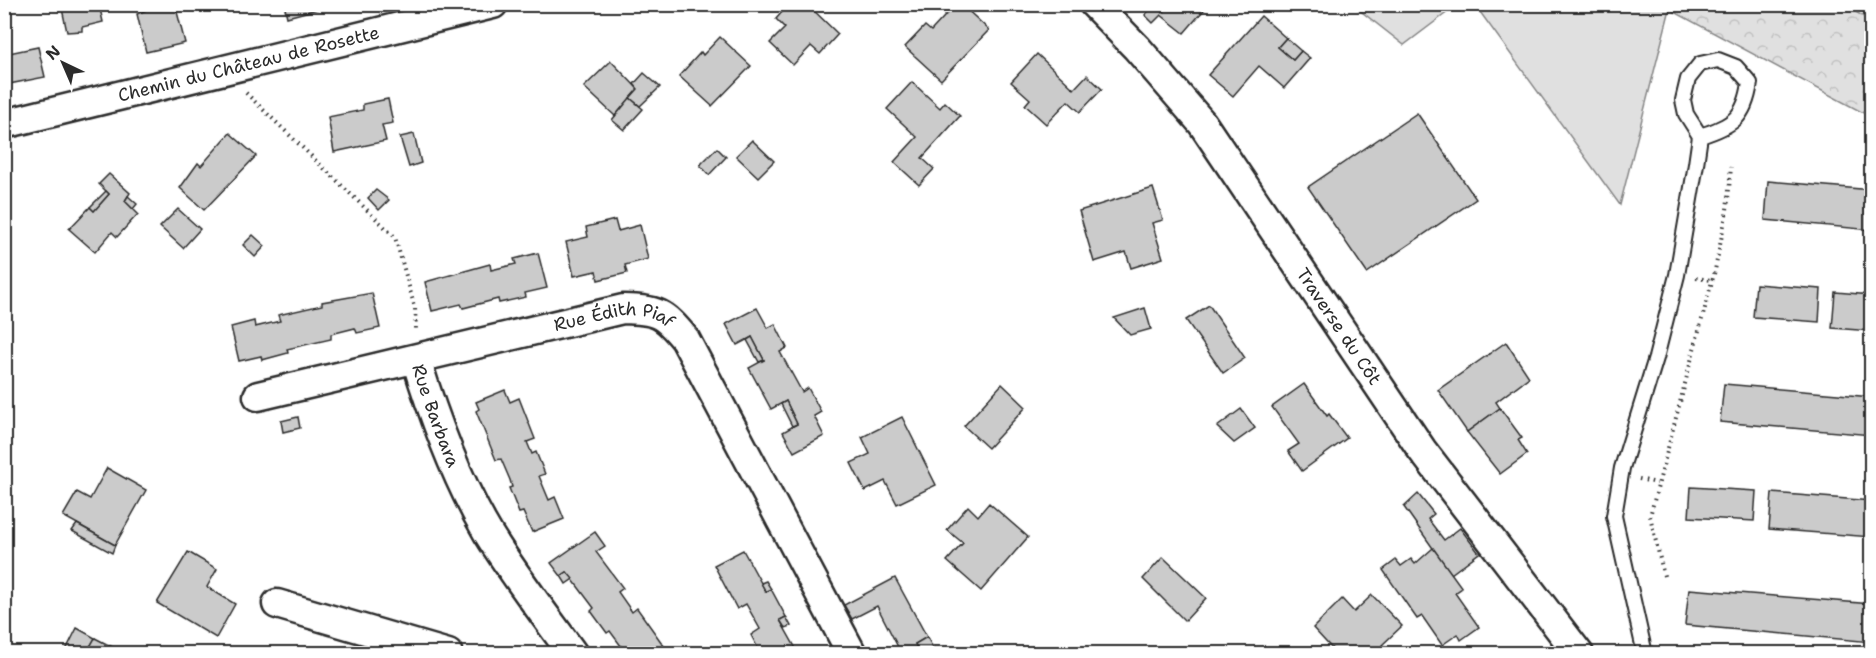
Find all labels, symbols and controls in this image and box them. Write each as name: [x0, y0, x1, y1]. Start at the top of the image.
street label: Chemin du Château de Rosette: [116, 20, 382, 108]
north arrow: [33, 33, 93, 93]
text: N: [41, 41, 65, 65]
street label: Traverse du Côt: [1291, 263, 1387, 390]
street label: Rue Édith Piaf: [551, 297, 680, 337]
street label: Rue Barbara: [406, 361, 465, 471]

